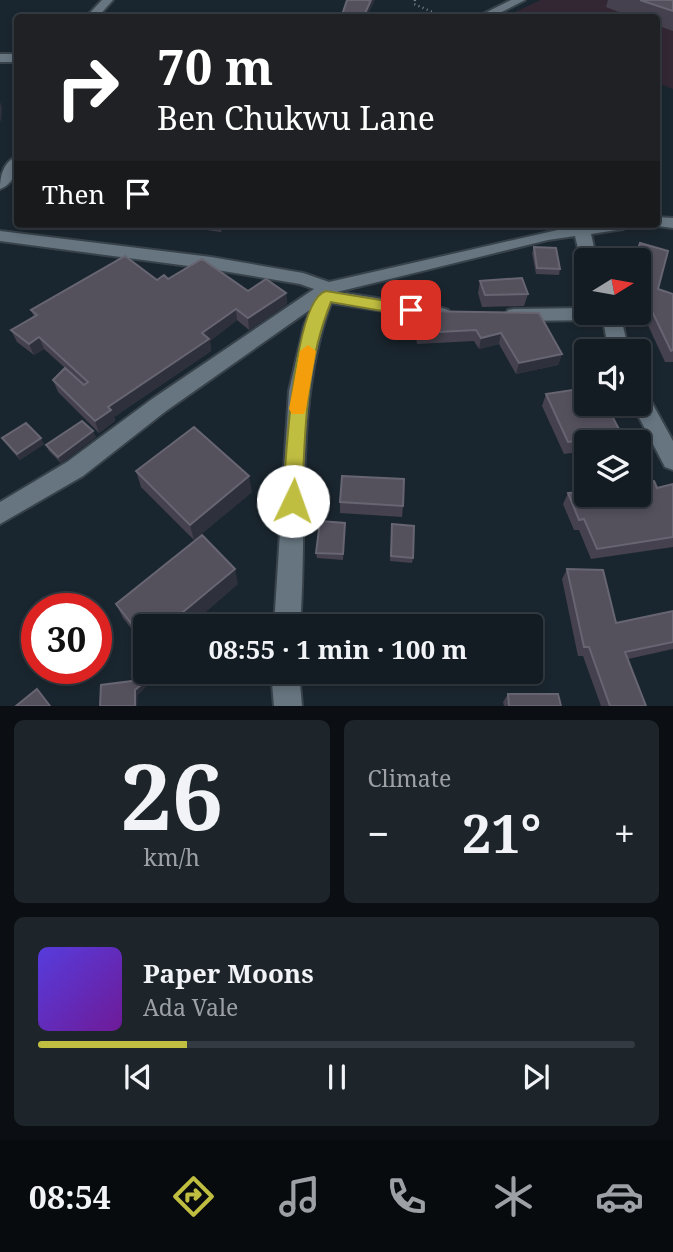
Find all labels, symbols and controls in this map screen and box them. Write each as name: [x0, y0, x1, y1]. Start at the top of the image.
text: 70 m: [157, 33, 273, 99]
icon: right: [42, 42, 133, 133]
text: Ben Chukwu Lane: [157, 96, 435, 139]
icon: arrive: [119, 175, 157, 213]
text: Then: [42, 176, 105, 212]
north arrow: [574, 248, 651, 326]
map controls: [574, 248, 651, 507]
pin: [381, 280, 441, 340]
icon: arrive: [392, 291, 430, 329]
button: sound: [574, 339, 651, 416]
button: layers: [574, 430, 651, 507]
position arrow: [256, 464, 330, 538]
speed limit sign: 30: [21, 593, 112, 684]
text: 08:55 · 1 min · 100 m: [208, 631, 468, 667]
text: 26: [120, 733, 223, 857]
text: Climate: [368, 762, 451, 794]
text: 21°: [462, 797, 541, 868]
text: −: [368, 807, 390, 859]
text: +: [614, 807, 635, 859]
text: km/h: [144, 841, 200, 873]
text: Paper Moons: [143, 955, 314, 991]
text: Ada Vale: [143, 991, 238, 1023]
icon: previous: [119, 1058, 157, 1096]
icon: pause: [318, 1058, 356, 1096]
icon: next: [517, 1058, 555, 1096]
icon: directions: [169, 1172, 218, 1221]
icon: music: [275, 1172, 324, 1221]
icon: phone: [382, 1172, 431, 1221]
icon: climate: [489, 1172, 538, 1221]
icon: car: [595, 1172, 644, 1221]
text: 08:54: [29, 1175, 111, 1218]

